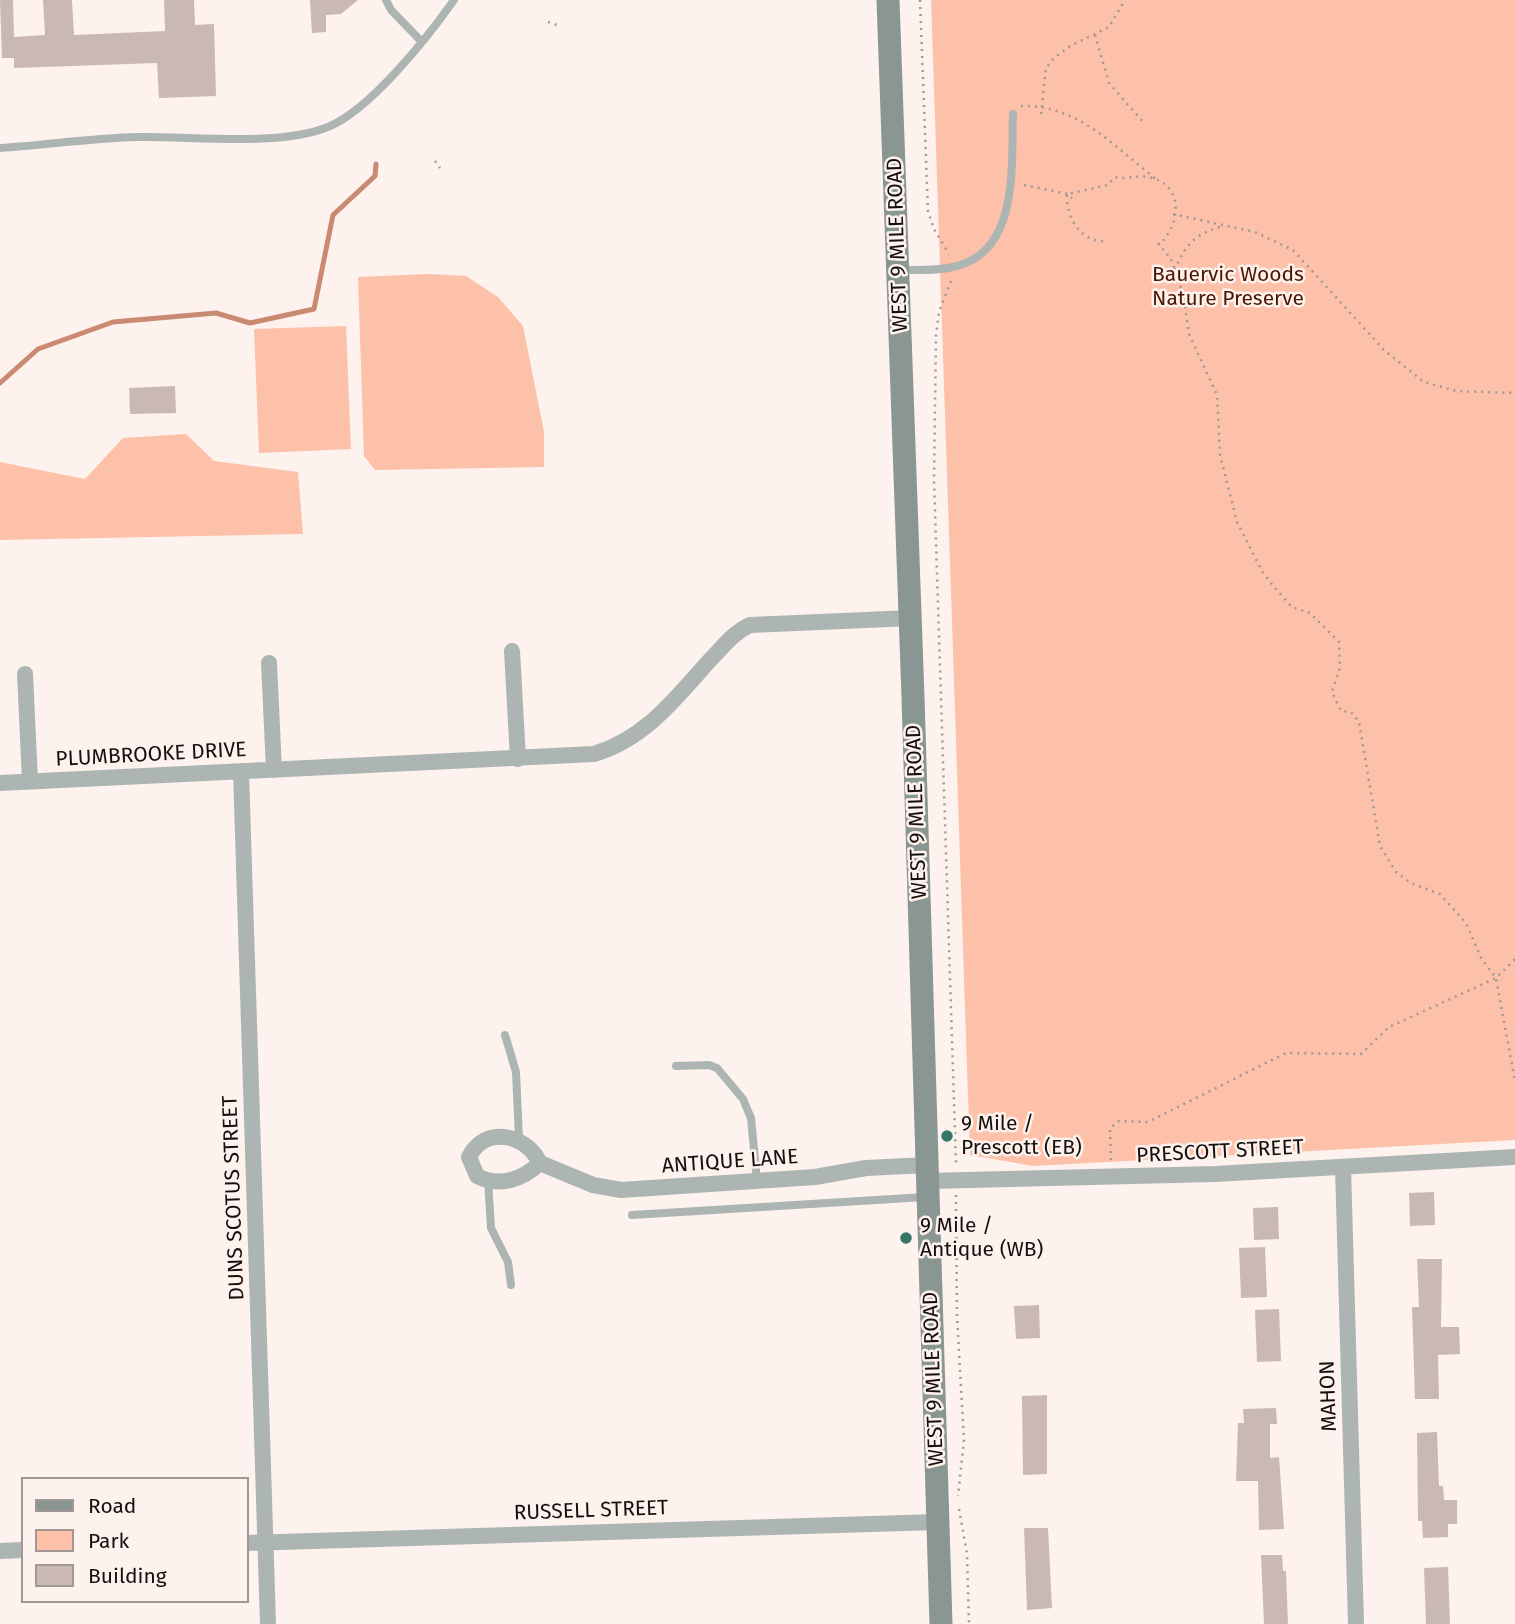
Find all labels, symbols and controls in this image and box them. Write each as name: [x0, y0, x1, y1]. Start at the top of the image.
street label: WEST 9 MILE ROAD: [882, 157, 914, 333]
park label: Bauervic Woods Nature Preserve: [1152, 262, 1304, 312]
street label: WEST 9 MILE ROAD: [901, 724, 933, 900]
street label: PLUMBROOKE DRIVE: [55, 737, 247, 773]
street label: DUNS SCOTUS STREET: [218, 1095, 250, 1301]
place label: 9 Mile / Prescott (EB): [961, 1111, 1082, 1161]
marker: 9 Mile / Prescott (EB): [939, 1128, 955, 1144]
street label: PRESCOTT STREET: [1136, 1135, 1304, 1169]
street label: ANTIQUE LANE: [661, 1145, 799, 1179]
place label: 9 Mile / Antique (WB): [920, 1213, 1043, 1263]
marker: 9 Mile / Antique (WB): [898, 1230, 914, 1246]
street label: WEST 9 MILE ROAD: [918, 1291, 950, 1467]
street label: MAHON: [1315, 1360, 1343, 1432]
legend: [21, 1477, 248, 1603]
text: Road: [88, 1493, 136, 1519]
street label: RUSSELL STREET: [513, 1496, 669, 1526]
text: Park: [88, 1528, 129, 1554]
text: Building: [88, 1563, 167, 1589]

